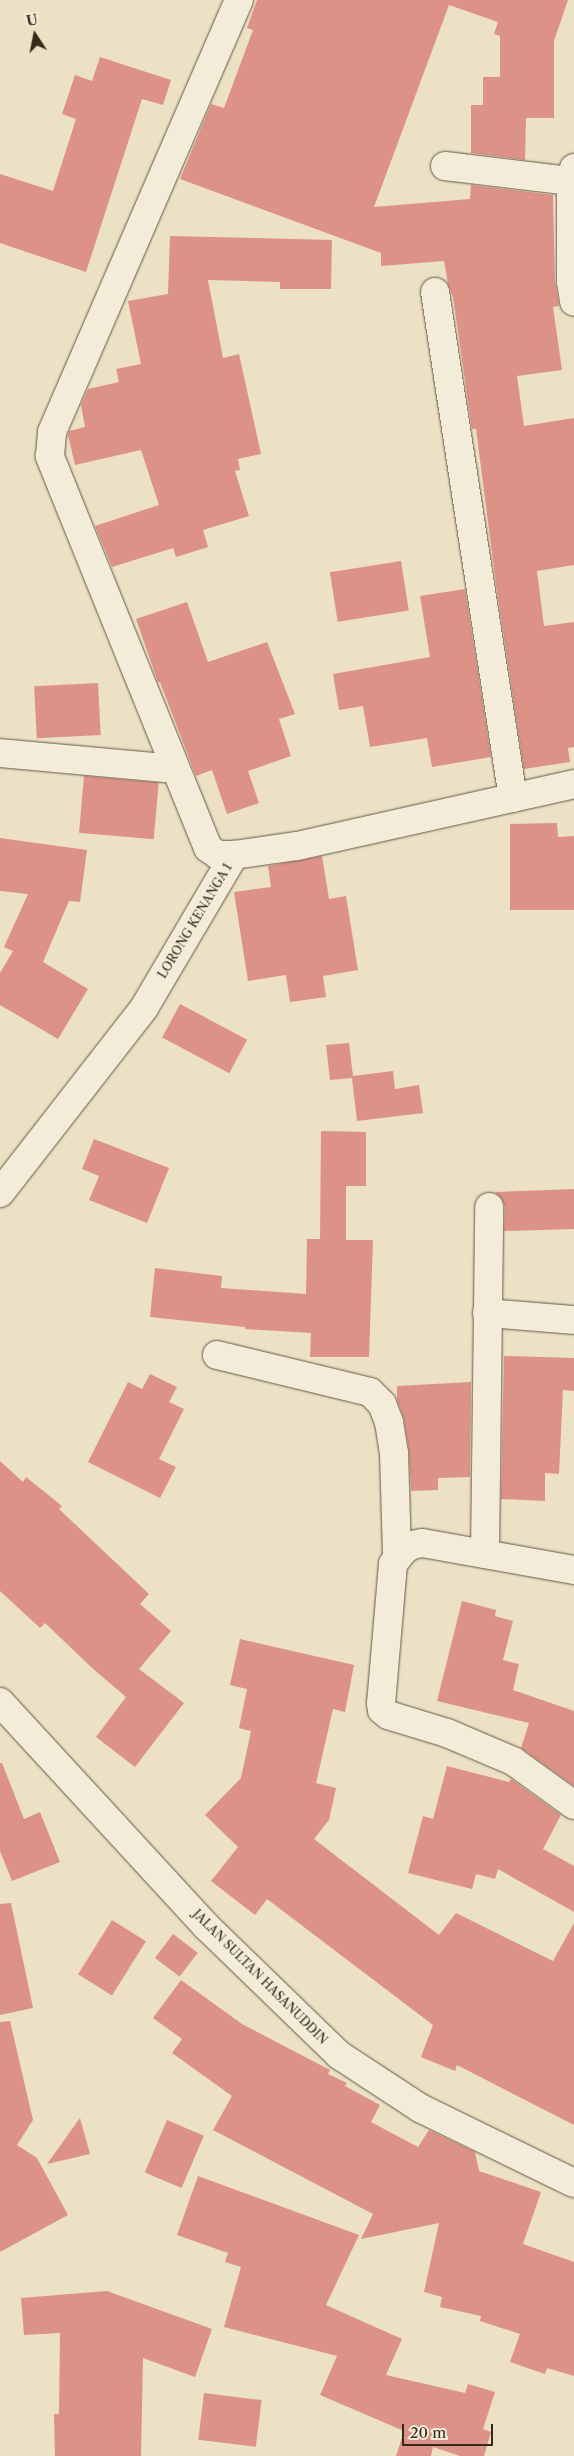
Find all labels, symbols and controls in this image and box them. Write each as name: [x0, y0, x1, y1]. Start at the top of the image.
north arrow: [10, 10, 60, 60]
text: U: [25, 10, 39, 30]
street label: LORONG KENANGA 1: [155, 861, 235, 981]
street label: JALAN SULTAN HASANUDDIN: [190, 1907, 330, 2047]
scale bar: [404, 2414, 495, 2446]
text: 20 m: [410, 2423, 446, 2442]

